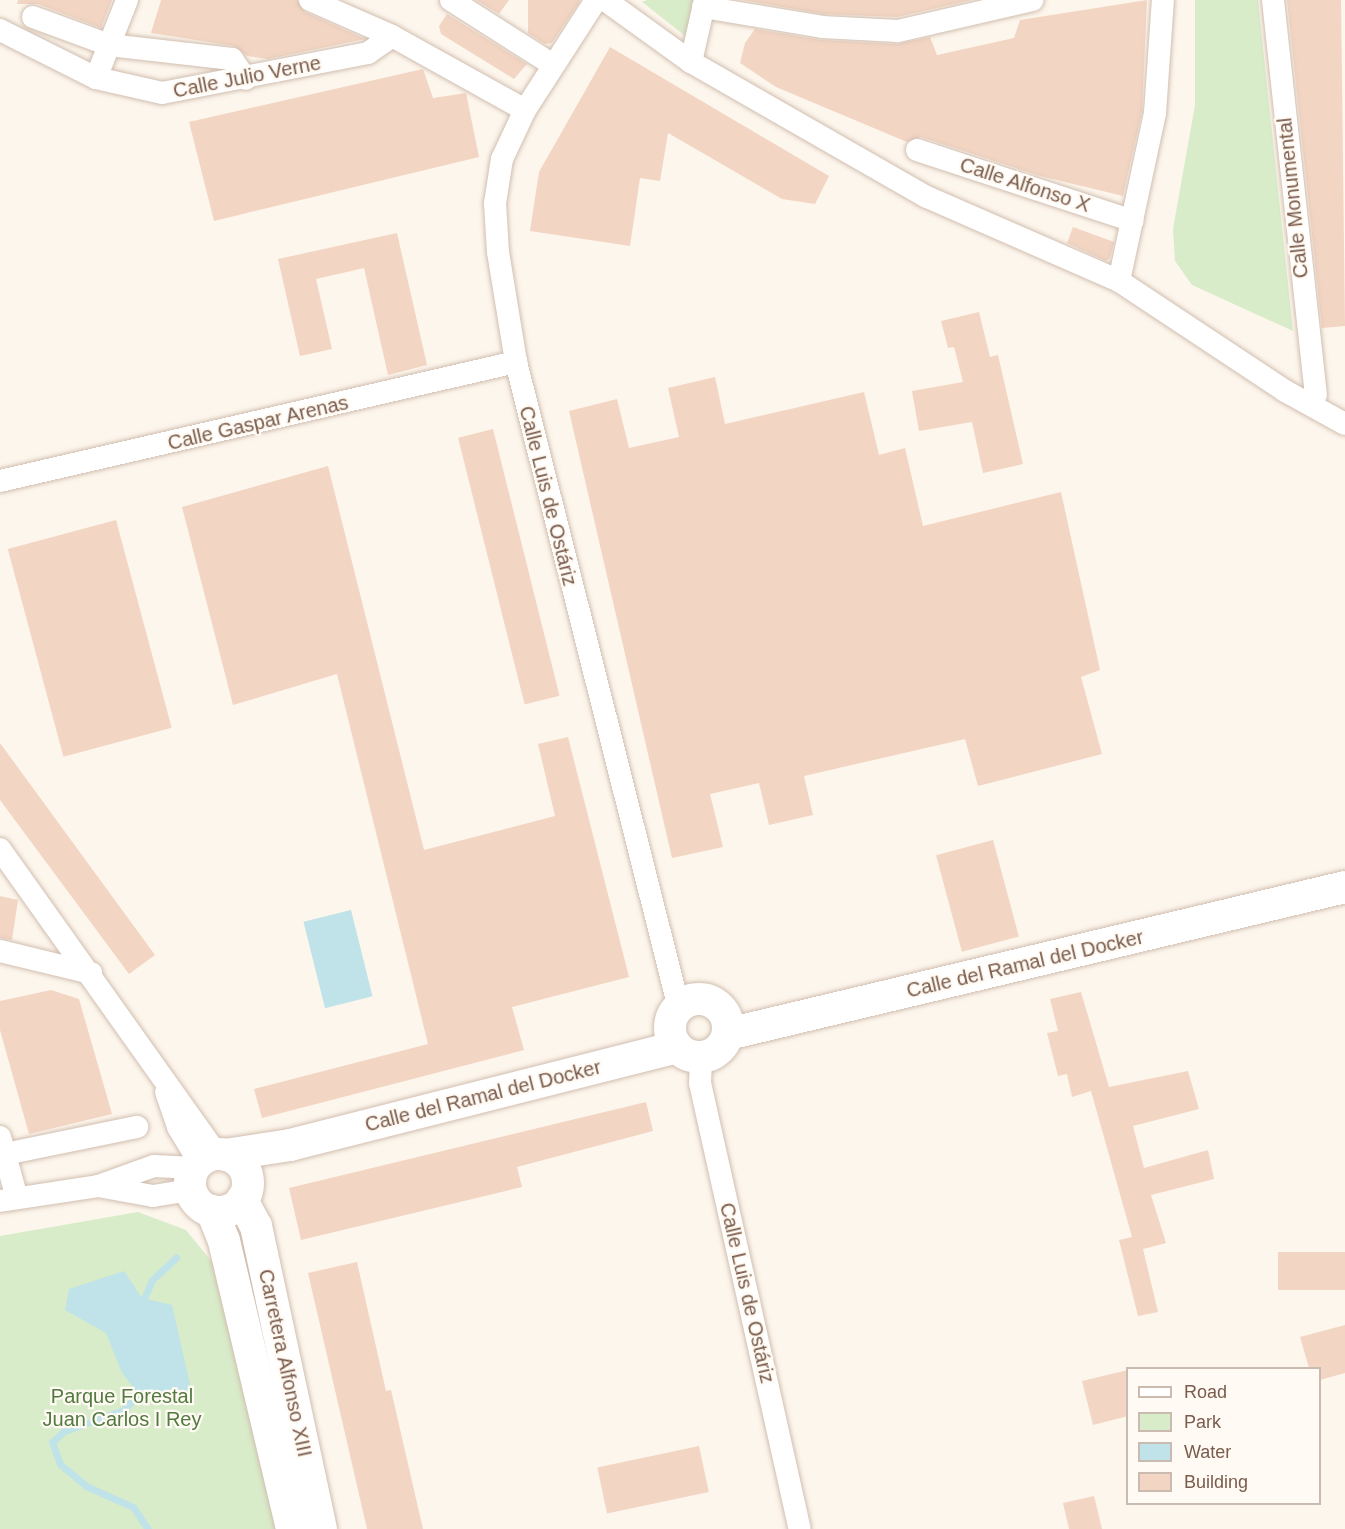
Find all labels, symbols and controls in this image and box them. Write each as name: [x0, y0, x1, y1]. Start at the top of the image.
street label: Calle Julio Verne: [171, 51, 323, 103]
street label: Calle Monumental: [1273, 117, 1313, 279]
street label: Calle Alfonso X: [956, 152, 1094, 218]
street label: Calle Gaspar Arenas: [165, 390, 351, 456]
street label: Calle Luis de Ostáriz: [514, 404, 582, 588]
street label: Calle del Ramal del Docker: [904, 925, 1146, 1003]
street label: Calle del Ramal del Docker: [363, 1055, 603, 1137]
street label: Calle Luis de Ostáriz: [715, 1200, 779, 1386]
street label: Carretera Alfonso XIII: [253, 1266, 317, 1460]
legend: [1126, 1367, 1321, 1505]
text: Road: [1184, 1382, 1227, 1402]
park label: Parque Forestal Juan Carlos I Rey: [43, 1384, 201, 1431]
text: Park: [1184, 1412, 1221, 1432]
text: Water: [1184, 1442, 1231, 1462]
text: Building: [1184, 1472, 1248, 1492]

